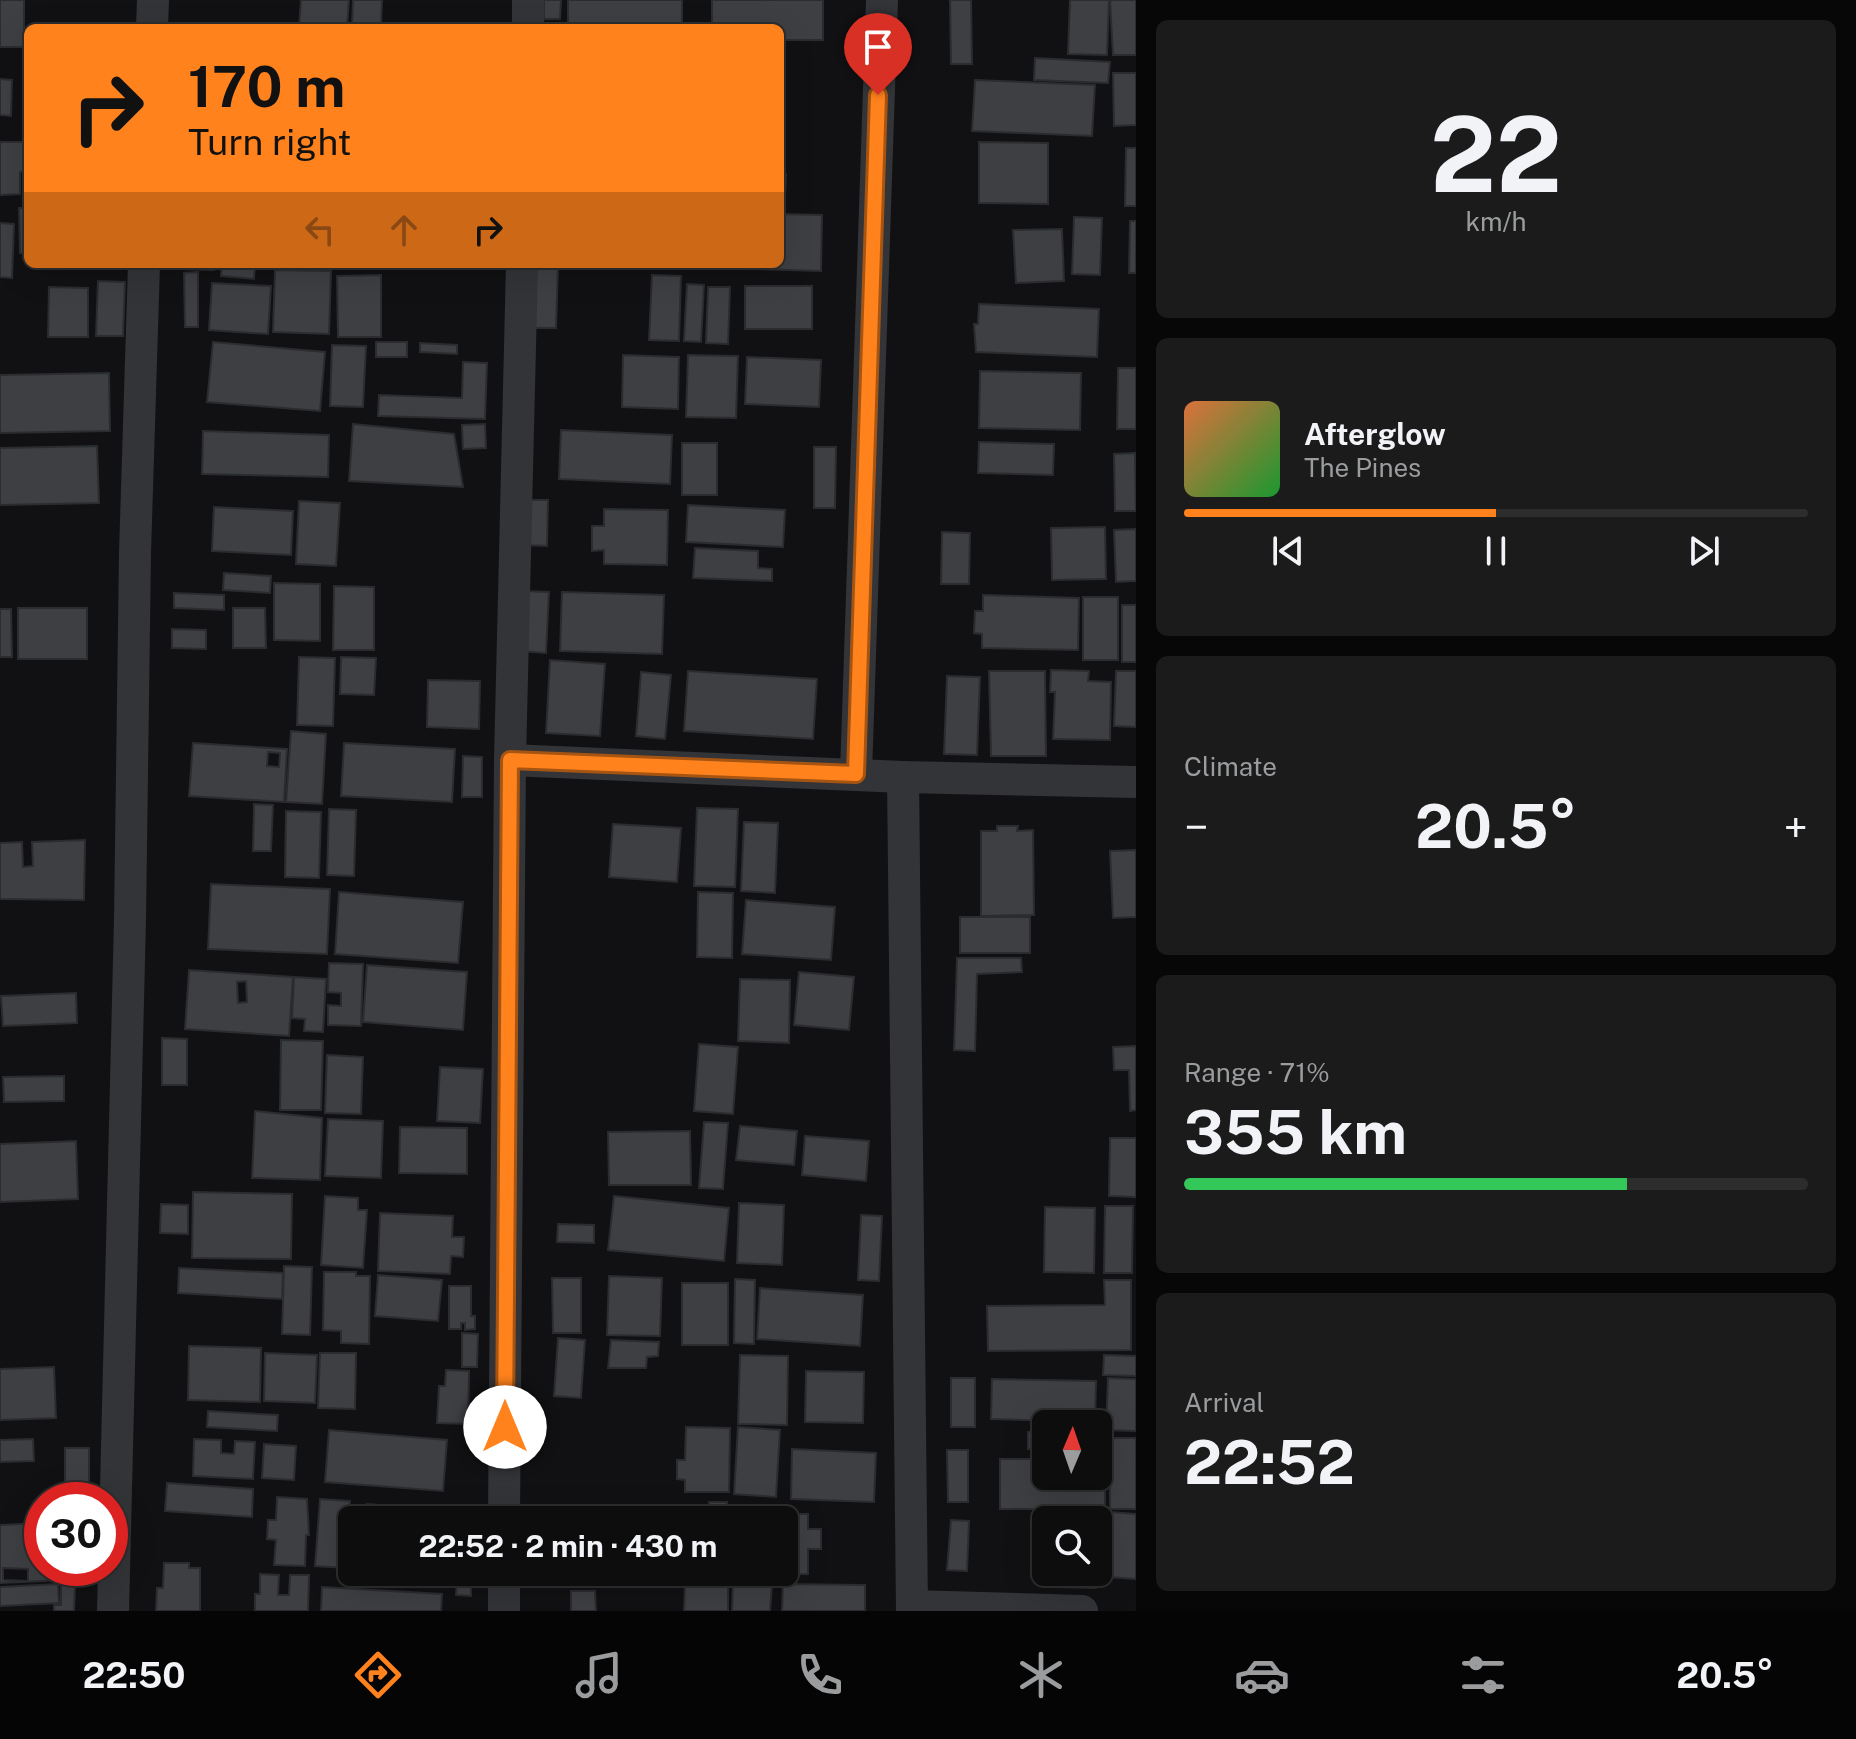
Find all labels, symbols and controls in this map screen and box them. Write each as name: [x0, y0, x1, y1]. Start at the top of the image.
pin: [844, 13, 912, 95]
icon: arrive: [856, 25, 900, 69]
text: 170 m: [188, 54, 345, 120]
icon: right: [56, 56, 160, 160]
text: 22: [1430, 93, 1562, 215]
text: Turn right: [188, 121, 351, 163]
text: km/h: [1465, 206, 1527, 237]
icon: left: [298, 208, 342, 252]
icon: ahead: [382, 208, 426, 252]
icon: right: [466, 208, 510, 252]
text: Afterglow: [1304, 416, 1446, 452]
text: The Pines: [1304, 452, 1421, 483]
icon: previous: [1266, 529, 1310, 573]
icon: pause: [1474, 529, 1518, 573]
icon: next: [1682, 529, 1726, 573]
text: Climate: [1184, 751, 1277, 782]
text: 20.5°: [1415, 791, 1577, 862]
text: −: [1184, 801, 1208, 853]
text: +: [1784, 801, 1808, 853]
text: Range · 71%: [1184, 1057, 1330, 1088]
text: 355 km: [1184, 1097, 1407, 1168]
position arrow: [463, 1385, 547, 1469]
text: Arrival: [1184, 1387, 1264, 1418]
north arrow: [1032, 1410, 1112, 1490]
map controls: [1032, 1410, 1112, 1586]
text: 22:52: [1184, 1427, 1355, 1498]
speed limit sign: 30: [24, 1482, 128, 1586]
button: search: [1032, 1506, 1112, 1586]
text: 22:52 · 2 min · 430 m: [419, 1528, 717, 1564]
icon: directions: [350, 1647, 406, 1703]
icon: music: [571, 1647, 627, 1703]
icon: phone: [792, 1647, 848, 1703]
icon: climate: [1013, 1647, 1069, 1703]
icon: car: [1234, 1647, 1290, 1703]
icon: filters: [1455, 1647, 1511, 1703]
text: 22:50: [82, 1654, 185, 1696]
text: 20.5°: [1676, 1654, 1773, 1696]

